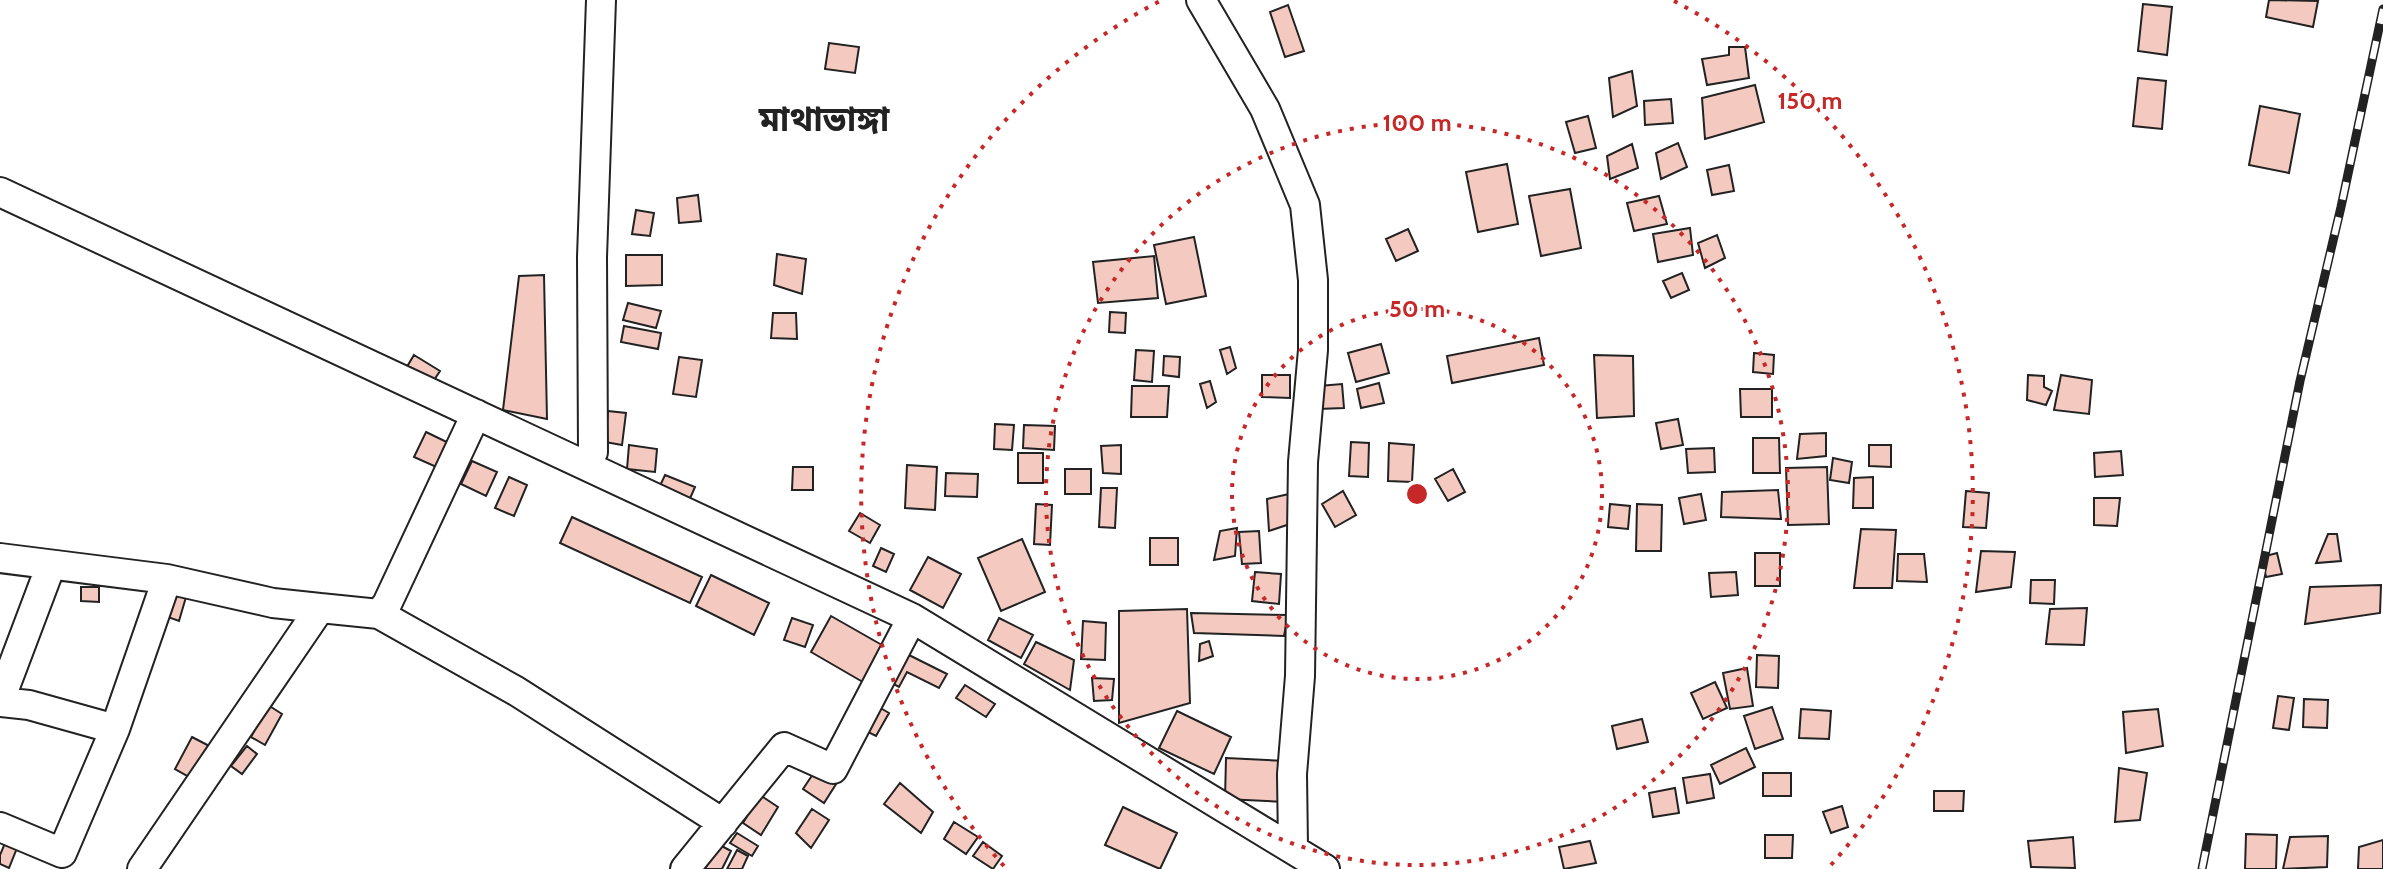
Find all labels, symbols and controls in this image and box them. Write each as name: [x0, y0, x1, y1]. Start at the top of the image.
text: 150 m: [1778, 86, 1842, 115]
district label: মাথাভাঙ্গা: [758, 98, 890, 140]
text: 100 m: [1382, 108, 1452, 137]
text: 50 m: [1389, 294, 1445, 323]
centre of rings: [1403, 480, 1431, 508]

